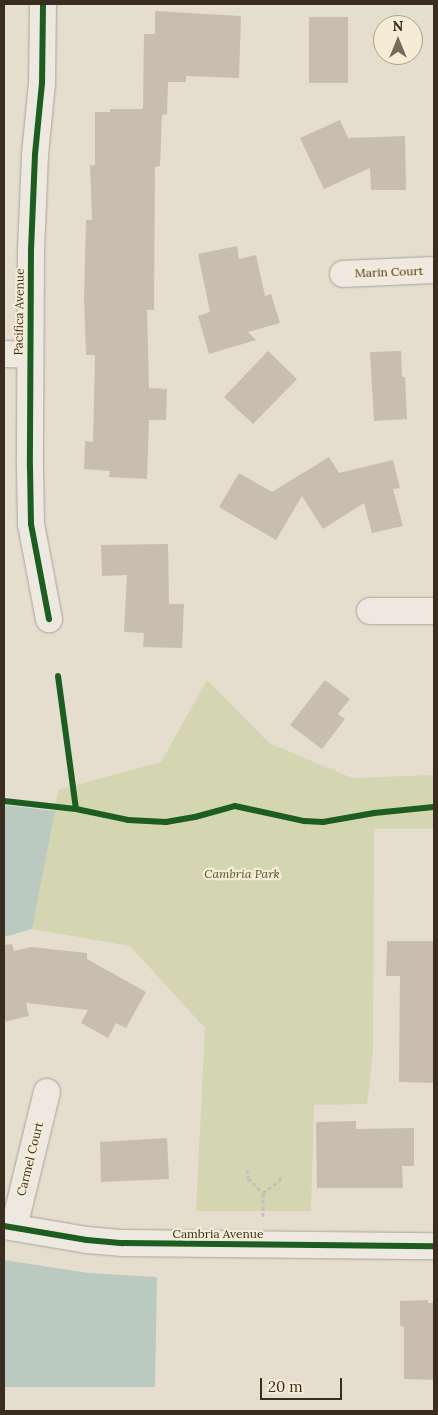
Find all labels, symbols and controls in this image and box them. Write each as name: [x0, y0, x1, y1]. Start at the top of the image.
north arrow: [373, 15, 423, 65]
text: N: [393, 17, 403, 35]
street label: Marin Court: [354, 264, 424, 280]
street label: Pacifica Avenue: [11, 268, 27, 356]
park label: Cambria Park: [204, 867, 280, 881]
street label: Carmel Court: [14, 1120, 46, 1198]
street label: Cambria Avenue: [173, 1227, 263, 1241]
scale bar: [263, 1368, 346, 1400]
text: 20 m: [268, 1377, 303, 1396]

